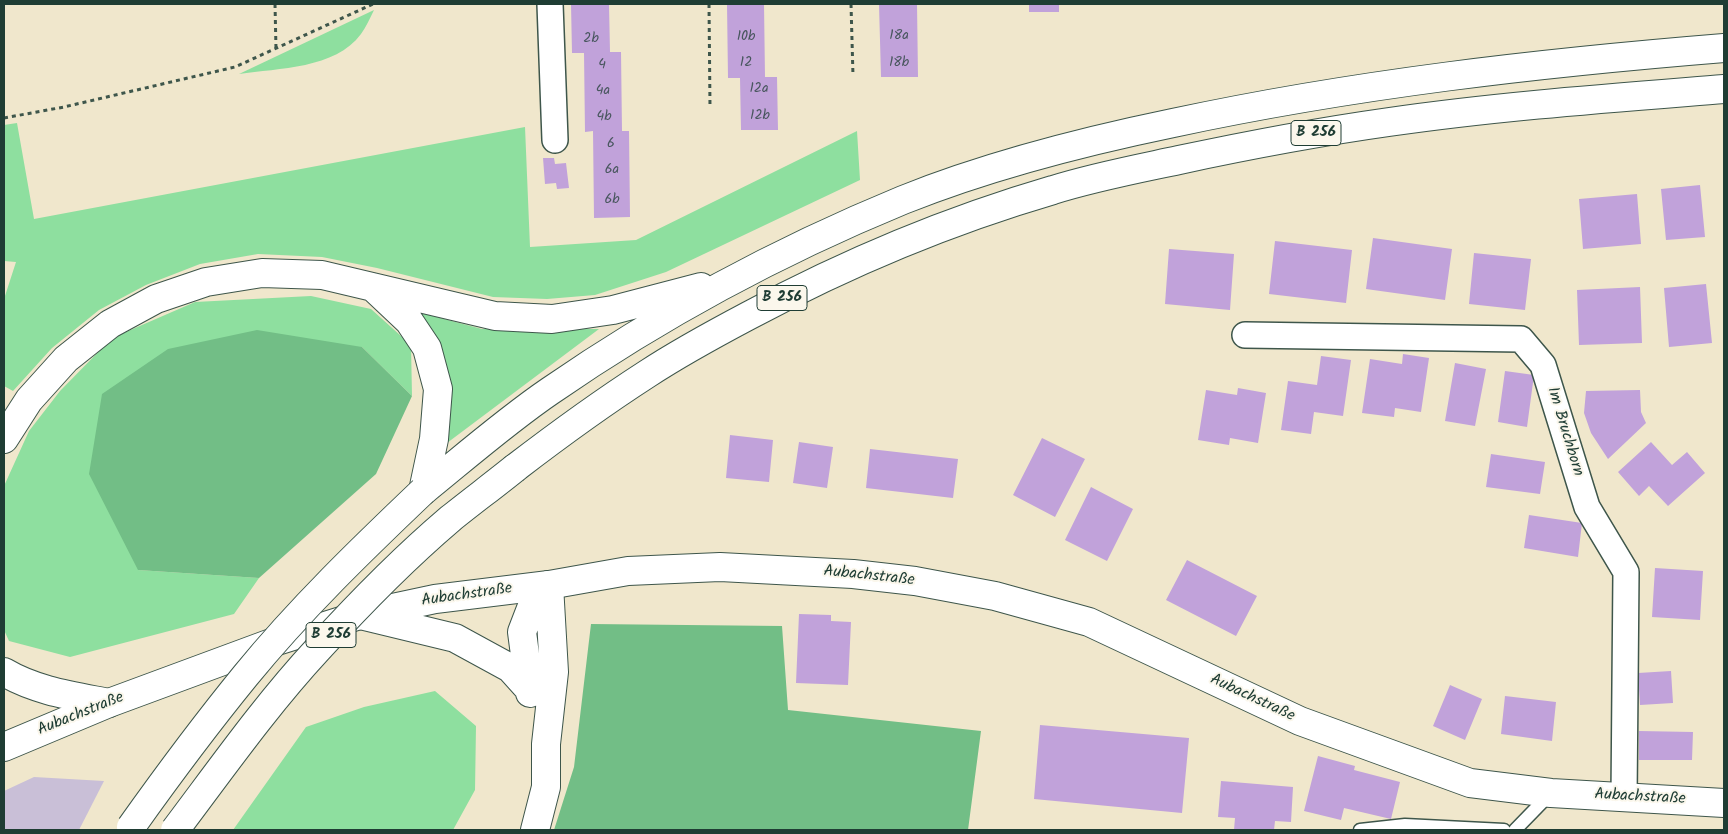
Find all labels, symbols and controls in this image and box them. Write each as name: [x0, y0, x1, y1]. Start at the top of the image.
house number: 18a: [889, 29, 909, 45]
house number: 10b: [737, 30, 755, 46]
house number: 2b: [583, 32, 599, 48]
house number: 12: [740, 56, 752, 72]
house number: 18b: [889, 56, 909, 72]
house number: 4: [598, 58, 606, 74]
house number: 12a: [749, 82, 769, 98]
house number: 4a: [596, 84, 610, 100]
house number: 12b: [750, 109, 770, 125]
house number: 4b: [596, 110, 612, 126]
road number: B 256: [1291, 120, 1341, 146]
house number: 6: [607, 137, 615, 153]
house number: 6a: [605, 163, 619, 179]
house number: 6b: [604, 193, 620, 209]
road number: B 256: [757, 286, 807, 310]
street label: Im Bruchborn: [1541, 385, 1587, 479]
street label: Aubachstraße: [823, 563, 915, 591]
street label: Aubachstraße: [420, 580, 514, 612]
road number: B 256: [306, 622, 356, 648]
street label: Aubachstraße: [1207, 671, 1297, 727]
street label: Aubachstraße: [35, 689, 127, 741]
street label: Aubachstraße: [1594, 786, 1686, 810]

